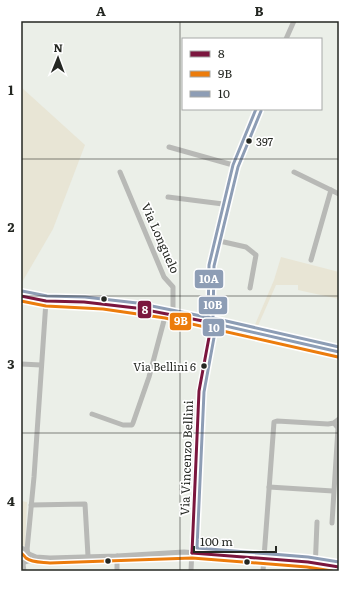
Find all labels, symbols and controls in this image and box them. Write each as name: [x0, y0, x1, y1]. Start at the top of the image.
text: A: [96, 1, 106, 20]
text: B: [255, 1, 264, 20]
north arrow: [38, 38, 78, 78]
legend: [182, 38, 322, 110]
text: N: [53, 39, 63, 55]
text: 8: [218, 44, 225, 62]
text: 9B: [218, 64, 232, 82]
text: 1: [8, 80, 14, 99]
text: 10: [218, 84, 230, 102]
place label: 397: [256, 133, 274, 149]
marker: 397: [244, 136, 254, 146]
street label: Via Longuelo: [137, 200, 185, 276]
text: 2: [8, 217, 15, 236]
line badge: 10A: [194, 269, 224, 289]
text: 10A: [199, 270, 220, 286]
unlabelled marker: [99, 294, 109, 304]
line badge: 10B: [198, 296, 228, 315]
text: 10B: [204, 296, 223, 312]
line badge: 8: [137, 300, 152, 319]
text: 8: [142, 301, 149, 317]
line badge: 9B: [169, 312, 192, 331]
text: 9B: [174, 312, 188, 328]
line badge: 10: [202, 318, 225, 337]
text: 10: [208, 319, 220, 335]
text: 3: [7, 354, 15, 373]
place label: Via Bellini 6: [133, 358, 196, 374]
marker: Via Bellini 6: [199, 361, 209, 371]
street label: Via Vincenzo Bellini: [175, 400, 197, 516]
text: 4: [7, 491, 15, 510]
scale bar: [194, 528, 276, 554]
text: 100 m: [200, 532, 233, 550]
unlabelled marker: [103, 556, 113, 566]
unlabelled marker: [242, 557, 252, 567]

